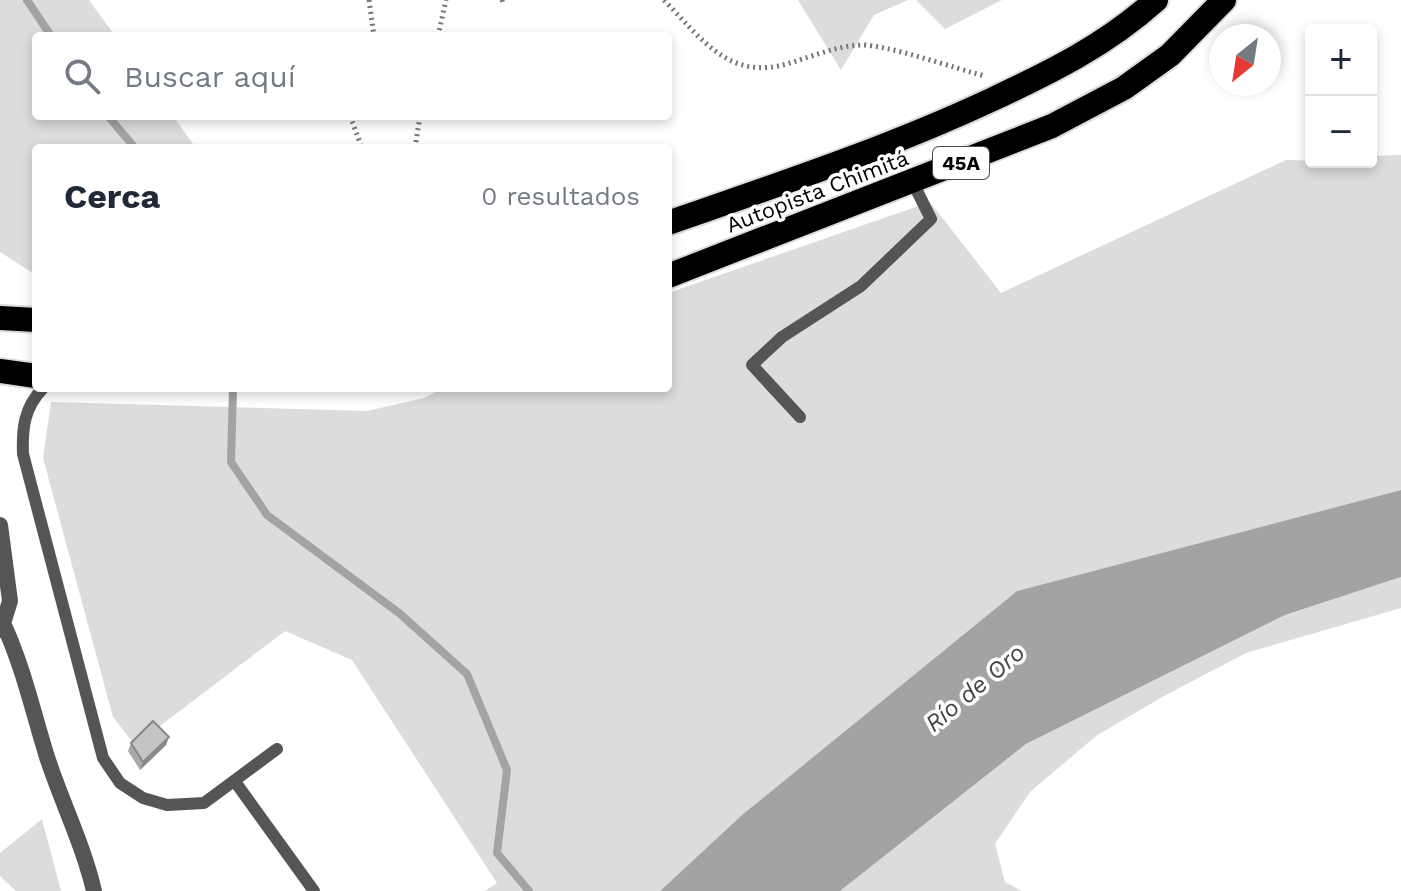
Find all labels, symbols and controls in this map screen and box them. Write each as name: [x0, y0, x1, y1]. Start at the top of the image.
north arrow: [1209, 24, 1281, 96]
map controls: [1305, 24, 1377, 168]
button: +: [1305, 24, 1377, 96]
search box: [32, 32, 672, 120]
icon: search: [60, 54, 104, 98]
text: Buscar aquí: [124, 59, 296, 94]
button: −: [1305, 96, 1377, 168]
street label: Autopista Chimitá: [722, 145, 912, 238]
road number: 45A: [933, 147, 989, 179]
text: Cerca: [64, 176, 160, 216]
text: 0 resultados: [481, 181, 640, 211]
water label: Río de Oro: [920, 638, 1030, 738]

